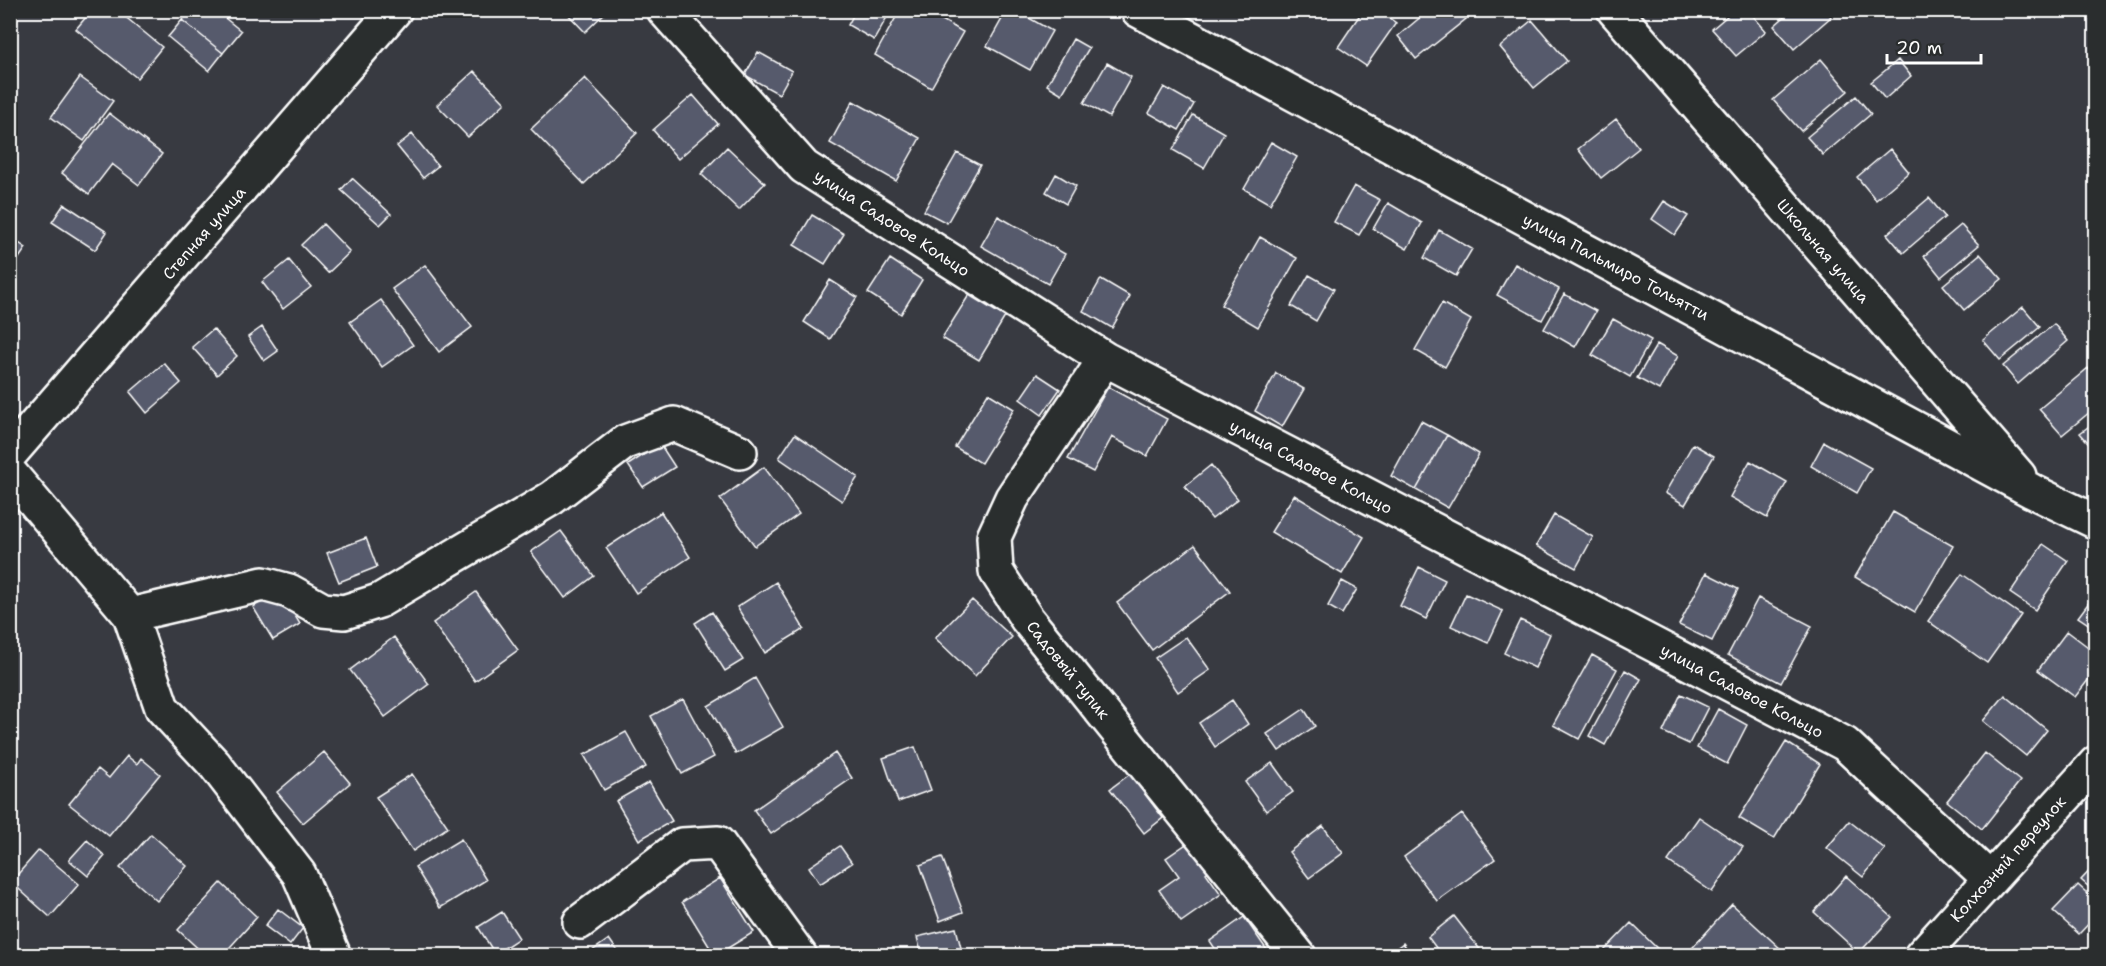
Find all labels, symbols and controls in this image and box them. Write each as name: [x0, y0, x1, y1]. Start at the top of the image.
scale bar: [1887, 27, 1982, 65]
text: 20 m: [1896, 36, 1942, 60]
street label: улица Садовое Кольцо: [810, 165, 974, 281]
street label: Степная улица: [158, 182, 250, 284]
street label: Школьная улица: [1772, 194, 1874, 308]
street label: улица Пальмиро Тольятти: [1519, 209, 1713, 325]
street label: улица Садовое Кольцо: [1226, 415, 1396, 519]
street label: Садовый тупик: [1022, 616, 1115, 724]
street label: улица Садовое Кольцо: [1657, 639, 1827, 743]
street label: Колхозный переулок: [1946, 791, 2071, 927]

